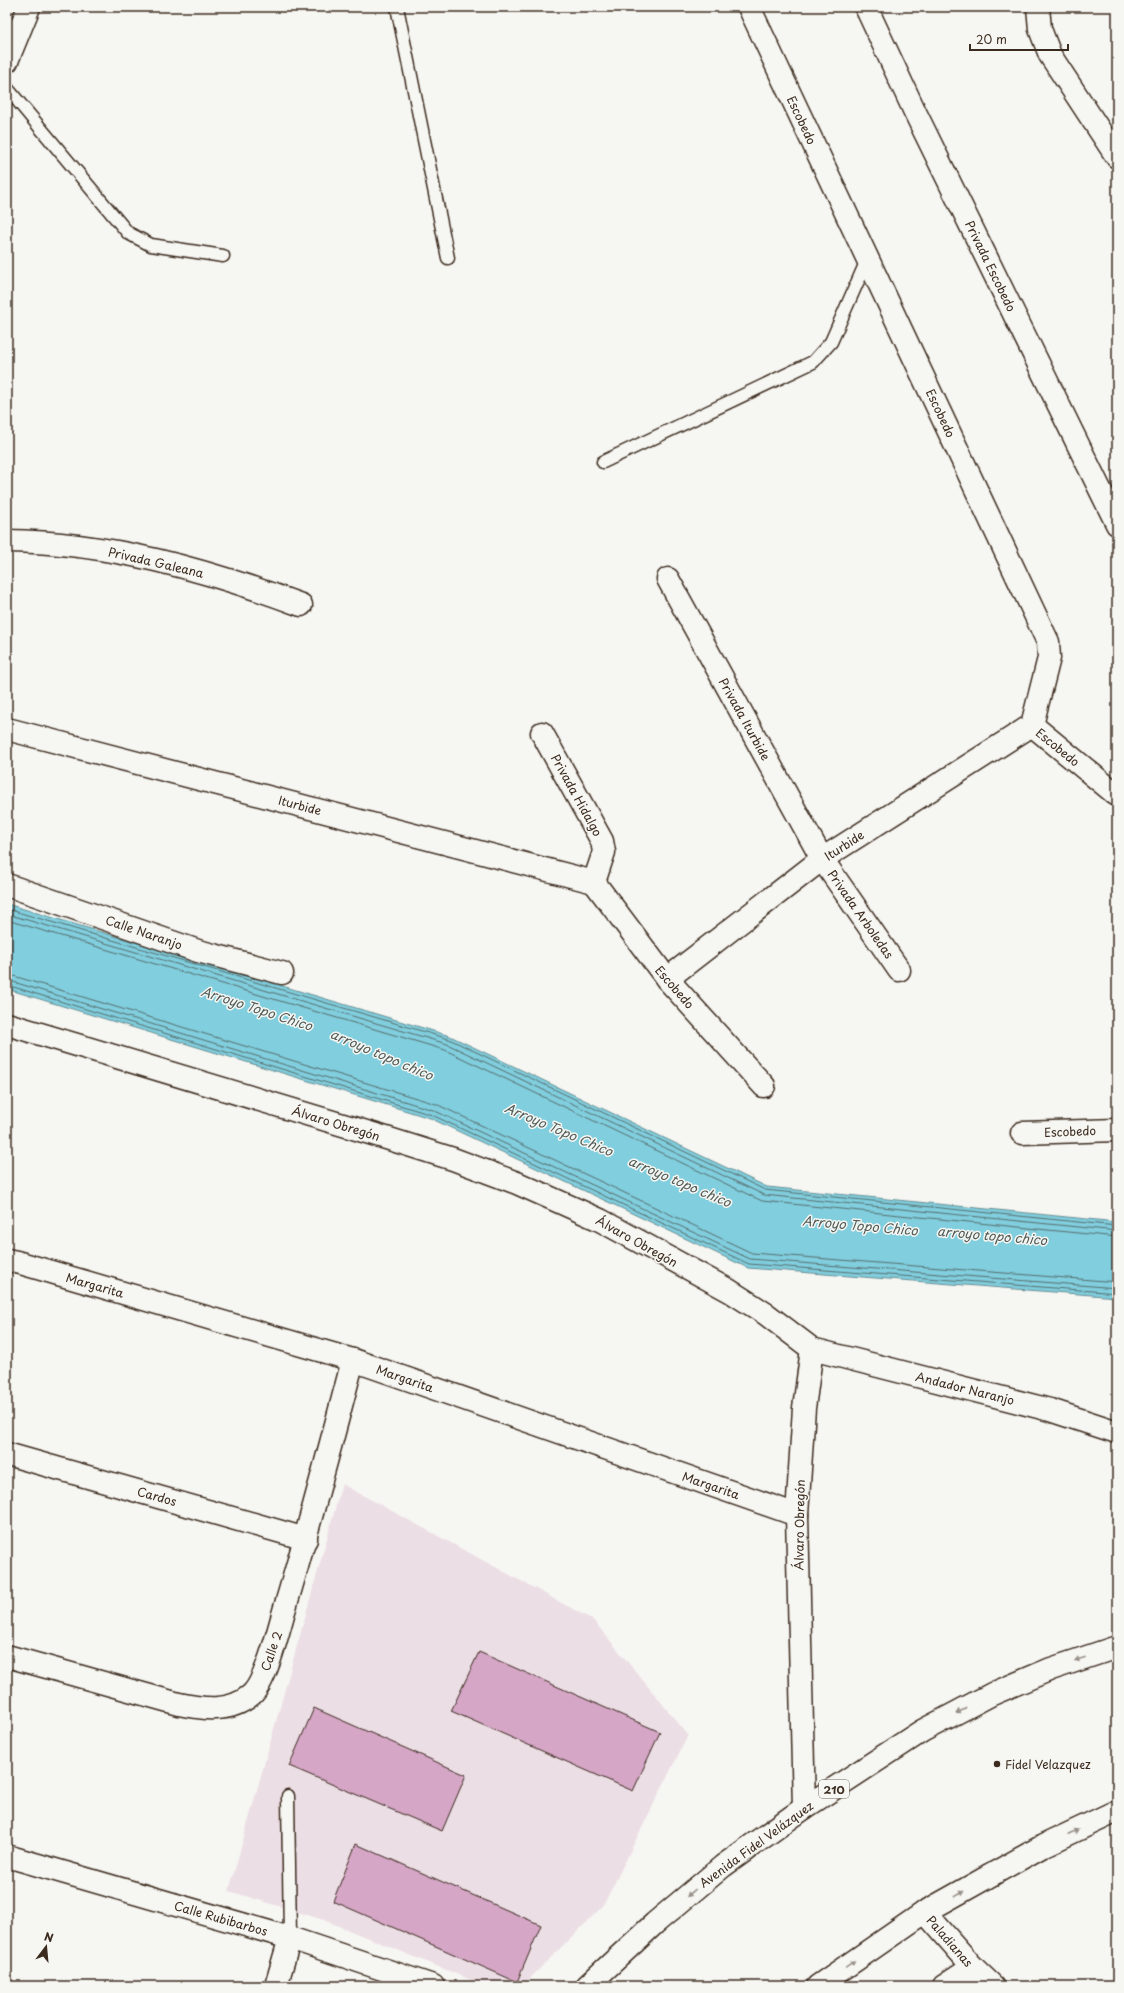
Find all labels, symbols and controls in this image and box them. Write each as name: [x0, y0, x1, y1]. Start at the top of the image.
scale bar: [970, 26, 1068, 52]
text: 20 m: [976, 30, 1007, 48]
street label: Escobedo: [783, 93, 821, 148]
street label: Privada Escobedo: [961, 217, 1021, 315]
street label: Escobedo: [922, 386, 960, 441]
street label: Privada Galeana: [107, 542, 206, 582]
street label: Privada Iturbide: [715, 674, 775, 764]
street label: Escobedo: [1032, 724, 1084, 770]
street label: Privada Hidalgo: [547, 751, 607, 839]
street label: Iturbide: [276, 791, 324, 819]
street label: Iturbide: [821, 826, 867, 864]
street label: Privada Arboledas: [824, 866, 899, 962]
street label: Calle Naranjo: [103, 910, 185, 954]
street label: Escobedo: [651, 962, 699, 1013]
water label: Arroyo Topo Chico: [199, 981, 316, 1035]
water label: arroyo topo chico: [328, 1024, 437, 1085]
water label: Arroyo Topo Chico: [502, 1098, 617, 1161]
street label: Álvaro Obregón: [290, 1101, 382, 1145]
street label: Escobedo: [1044, 1121, 1097, 1141]
water label: arroyo topo chico: [626, 1151, 735, 1212]
street label: Álvaro Obregón: [593, 1211, 681, 1271]
water label: Arroyo Topo Chico: [802, 1211, 919, 1240]
water label: arroyo topo chico: [936, 1221, 1048, 1249]
street label: Margarita: [64, 1268, 126, 1302]
street label: Margarita: [374, 1360, 436, 1396]
street label: Andador Naranjo: [914, 1367, 1017, 1409]
street label: Margarita: [680, 1467, 742, 1503]
street label: Álvaro Obregón: [789, 1479, 809, 1571]
street label: Cardos: [135, 1482, 179, 1510]
street label: Calle 2: [256, 1629, 286, 1673]
one-way arrow: [1074, 1657, 1086, 1663]
one-way arrow: [955, 1708, 967, 1714]
place label: Fidel Velazquez: [1005, 1755, 1091, 1773]
marker: Fidel Velazquez: [992, 1759, 1002, 1769]
road number: 210: [819, 1780, 849, 1798]
street label: Avenida Fidel Velázquez: [695, 1796, 817, 1892]
one-way arrow: [1068, 1829, 1079, 1835]
one-way arrow: [685, 1888, 696, 1897]
one-way arrow: [953, 1890, 965, 1897]
street label: Calle Rubibarbos: [172, 1896, 270, 1940]
street label: Paladianas: [923, 1911, 978, 1971]
north arrow: [26, 1927, 66, 1967]
text: N: [42, 1928, 56, 1946]
one-way arrow: [845, 1960, 855, 1968]

